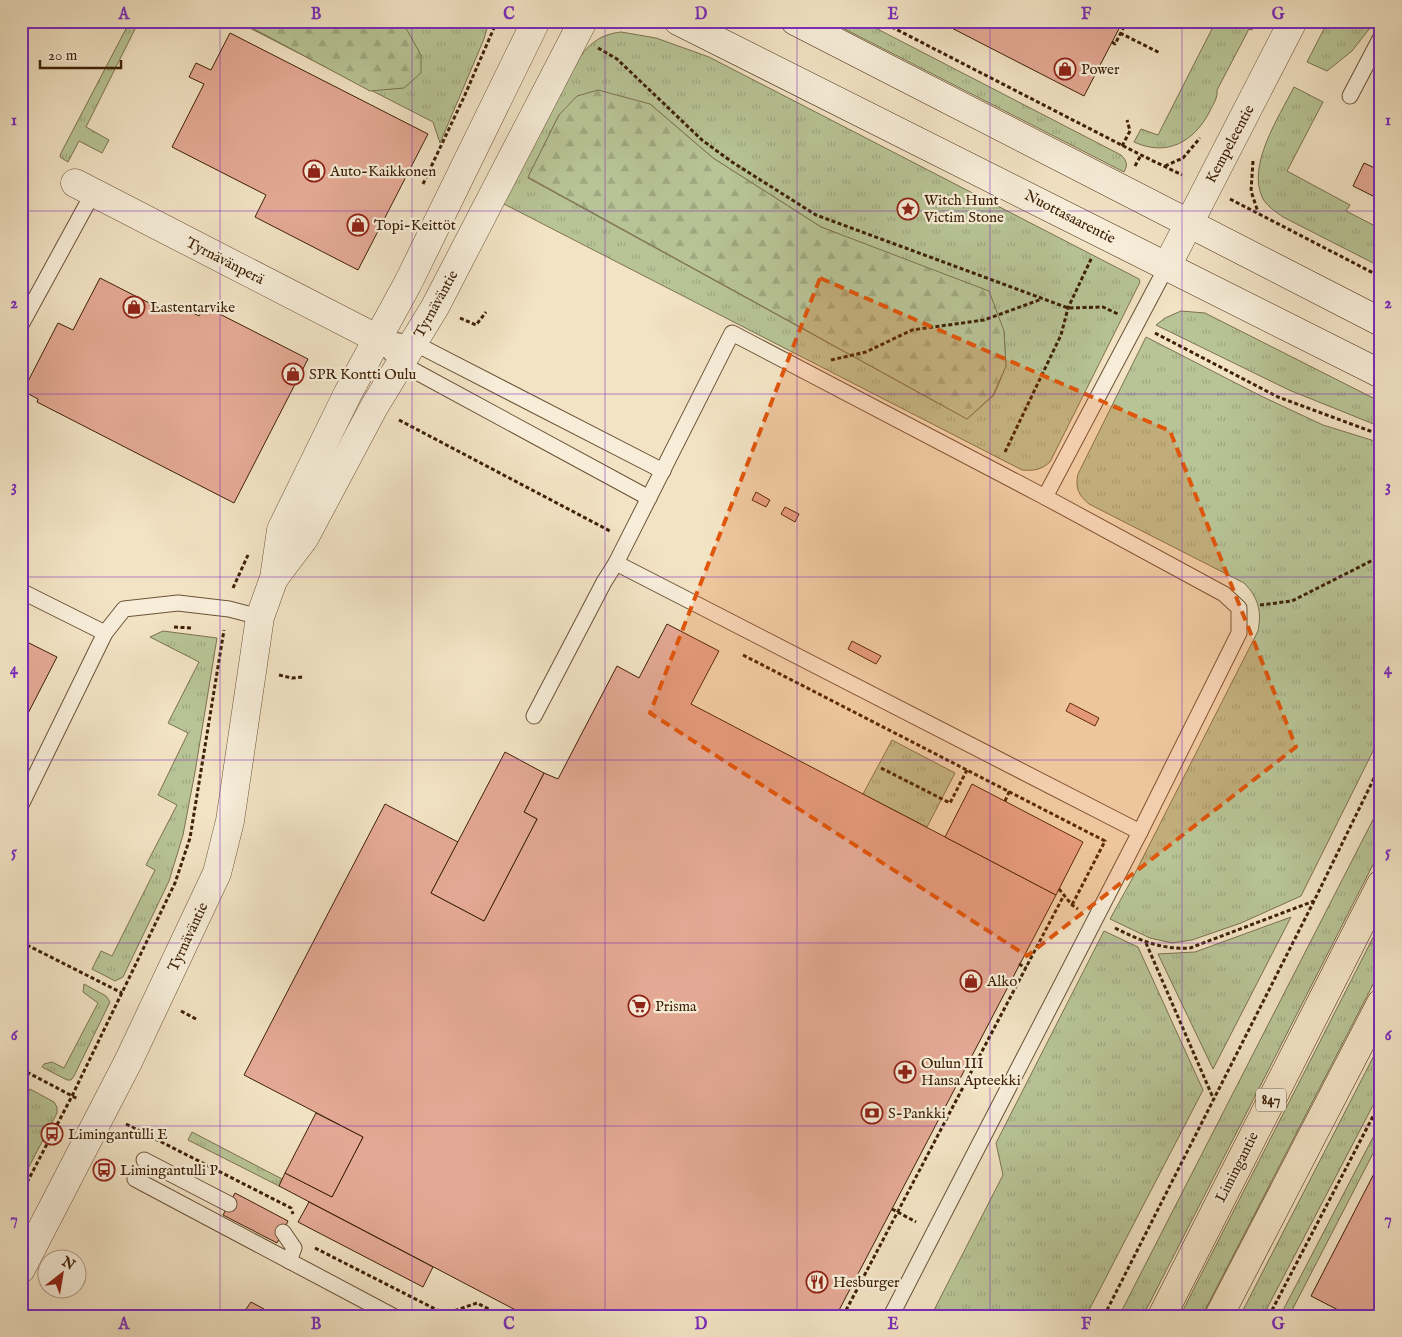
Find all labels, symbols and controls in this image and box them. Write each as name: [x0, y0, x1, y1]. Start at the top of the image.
text: A: [118, 5, 131, 25]
text: B: [311, 5, 322, 25]
text: C: [503, 5, 515, 25]
text: D: [695, 5, 708, 25]
text: E: [887, 5, 899, 25]
text: F: [1081, 5, 1092, 25]
text: G: [1272, 5, 1285, 25]
scale bar: [40, 38, 121, 70]
text: 20 m: [48, 46, 78, 65]
shop icon: Power: [1053, 57, 1077, 81]
place label: Power: [1081, 60, 1120, 79]
street label: Kempeleentie: [1201, 101, 1259, 186]
text: 1: [11, 111, 17, 131]
text: 1: [1385, 111, 1391, 131]
shop icon: Auto-Kaikkonen: [302, 159, 326, 183]
place label: Auto-Kaikkonen: [329, 162, 436, 181]
street label: Nuottasaarentie: [1021, 186, 1119, 248]
place label: Witch Hunt Victim Stone: [923, 191, 1004, 227]
place icon: Witch Hunt Victim Stone: [896, 197, 920, 221]
shop icon: Topi-Keittöt: [346, 213, 370, 237]
place label: Topi-Keittöt: [374, 216, 456, 235]
street label: Tyrnävänperä: [183, 233, 268, 289]
street label: Tyrnäväntie: [410, 267, 462, 341]
text: 2: [10, 294, 18, 314]
text: 2: [1384, 294, 1392, 314]
shop icon: Lastentarvike: [122, 295, 146, 319]
place label: Lastentarvike: [150, 298, 235, 317]
shop icon: SPR Kontti Oulu: [281, 362, 305, 386]
place label: SPR Kontti Oulu: [309, 365, 417, 384]
text: 3: [11, 477, 17, 497]
text: 3: [1385, 477, 1391, 497]
text: 4: [10, 660, 19, 680]
text: 4: [1384, 660, 1393, 680]
text: 5: [11, 843, 17, 863]
text: 5: [1385, 843, 1391, 863]
street label: Tyrnäväntie: [164, 899, 212, 975]
shop icon: Alko: [959, 969, 983, 993]
place label: Alko: [986, 972, 1017, 991]
supermarket icon: Prisma: [627, 994, 651, 1018]
place label: Prisma: [655, 997, 697, 1016]
text: 6: [11, 1026, 19, 1046]
text: 6: [1385, 1026, 1393, 1046]
place label: Oulun III Hansa Apteekki: [921, 1054, 1021, 1090]
pharmacy icon: Oulun III Hansa Apteekki: [893, 1060, 917, 1084]
road number: 847: [1256, 1088, 1286, 1112]
bank icon: S-Pankki: [860, 1101, 884, 1125]
place label: S-Pankki: [888, 1104, 946, 1123]
bus stop icon: Limingantulli E: [40, 1122, 64, 1146]
place label: Limingantulli E: [68, 1125, 168, 1144]
street label: Limingantie: [1211, 1128, 1263, 1206]
bus stop icon: Limingantulli P: [92, 1158, 116, 1182]
place label: Limingantulli P: [120, 1161, 218, 1180]
text: 7: [10, 1210, 18, 1230]
text: 7: [1384, 1210, 1392, 1230]
north arrow: [38, 1250, 88, 1300]
text: N: [57, 1252, 78, 1275]
restaurant icon: Hesburger: [805, 1270, 829, 1294]
place label: Hesburger: [833, 1273, 900, 1292]
text: A: [118, 1315, 131, 1335]
text: B: [311, 1315, 322, 1335]
text: C: [503, 1315, 515, 1335]
text: D: [695, 1315, 708, 1335]
text: E: [887, 1315, 899, 1335]
text: F: [1081, 1315, 1092, 1335]
text: G: [1272, 1315, 1285, 1335]

